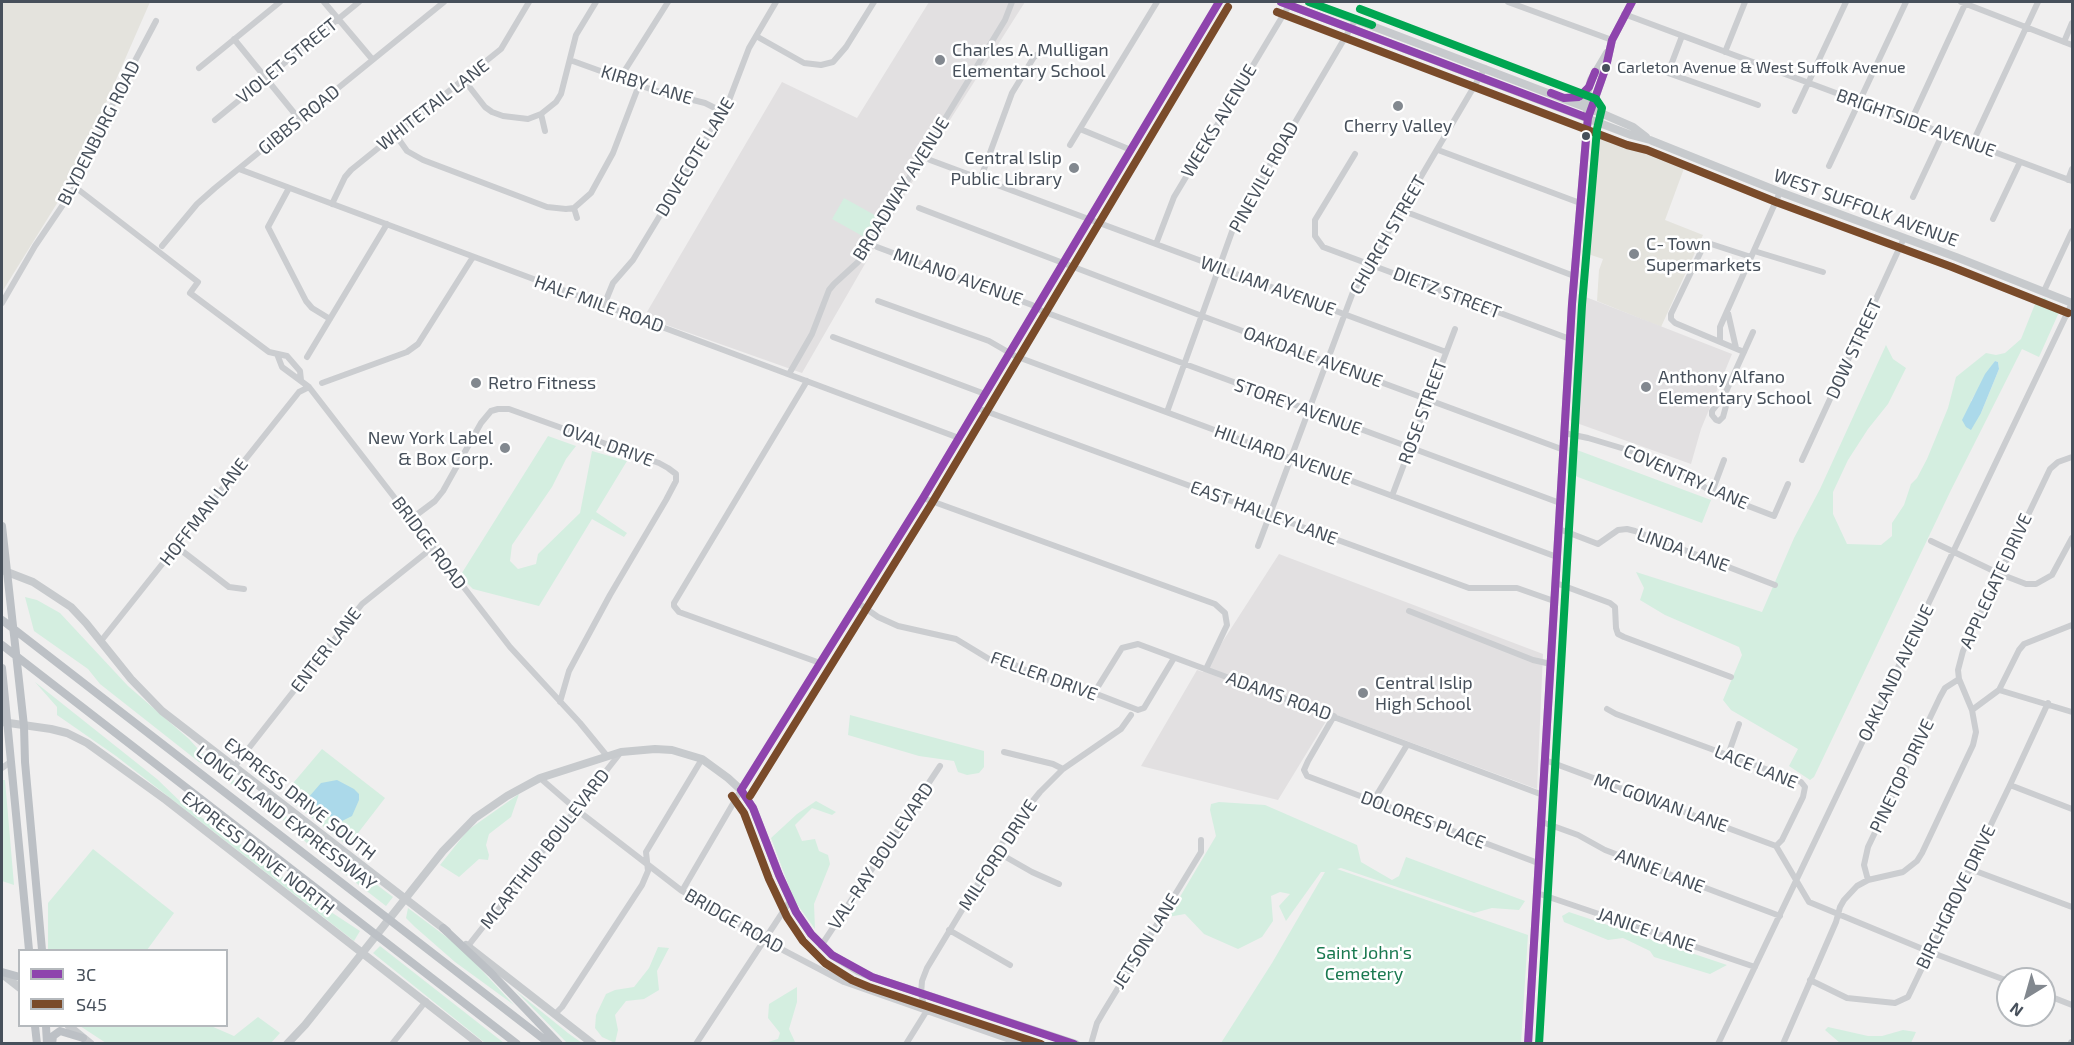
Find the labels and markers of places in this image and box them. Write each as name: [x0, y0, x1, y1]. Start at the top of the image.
place label: Charles A. Mulligan Elementary School: [952, 39, 1109, 82]
marker: Charles A. Mulligan Elementary School: [933, 53, 947, 67]
place label: Carleton Avenue & West Suffolk Avenue: [1617, 58, 1906, 78]
marker: Carleton Avenue & West Suffolk Avenue: [1600, 62, 1612, 74]
marker: Cherry Valley: [1391, 99, 1405, 113]
place label: Cherry Valley: [1344, 115, 1452, 137]
unlabelled marker: [1580, 130, 1592, 142]
place label: Central Islip Public Library: [950, 147, 1062, 190]
marker: Central Islip Public Library: [1067, 161, 1081, 175]
place label: C‑Town Supermarkets: [1646, 233, 1761, 276]
marker: C‑Town Supermarkets: [1627, 247, 1641, 261]
place label: Anthony Alfano Elementary School: [1658, 366, 1812, 409]
place label: Retro Fitness: [488, 372, 596, 394]
marker: Retro Fitness: [469, 376, 483, 390]
marker: Anthony Alfano Elementary School: [1639, 380, 1653, 394]
place label: New York Label & Box Corp.: [368, 427, 493, 470]
marker: New York Label & Box Corp.: [498, 441, 512, 455]
place label: Central Islip High School: [1375, 672, 1473, 714]
marker: Central Islip High School: [1356, 686, 1370, 700]

